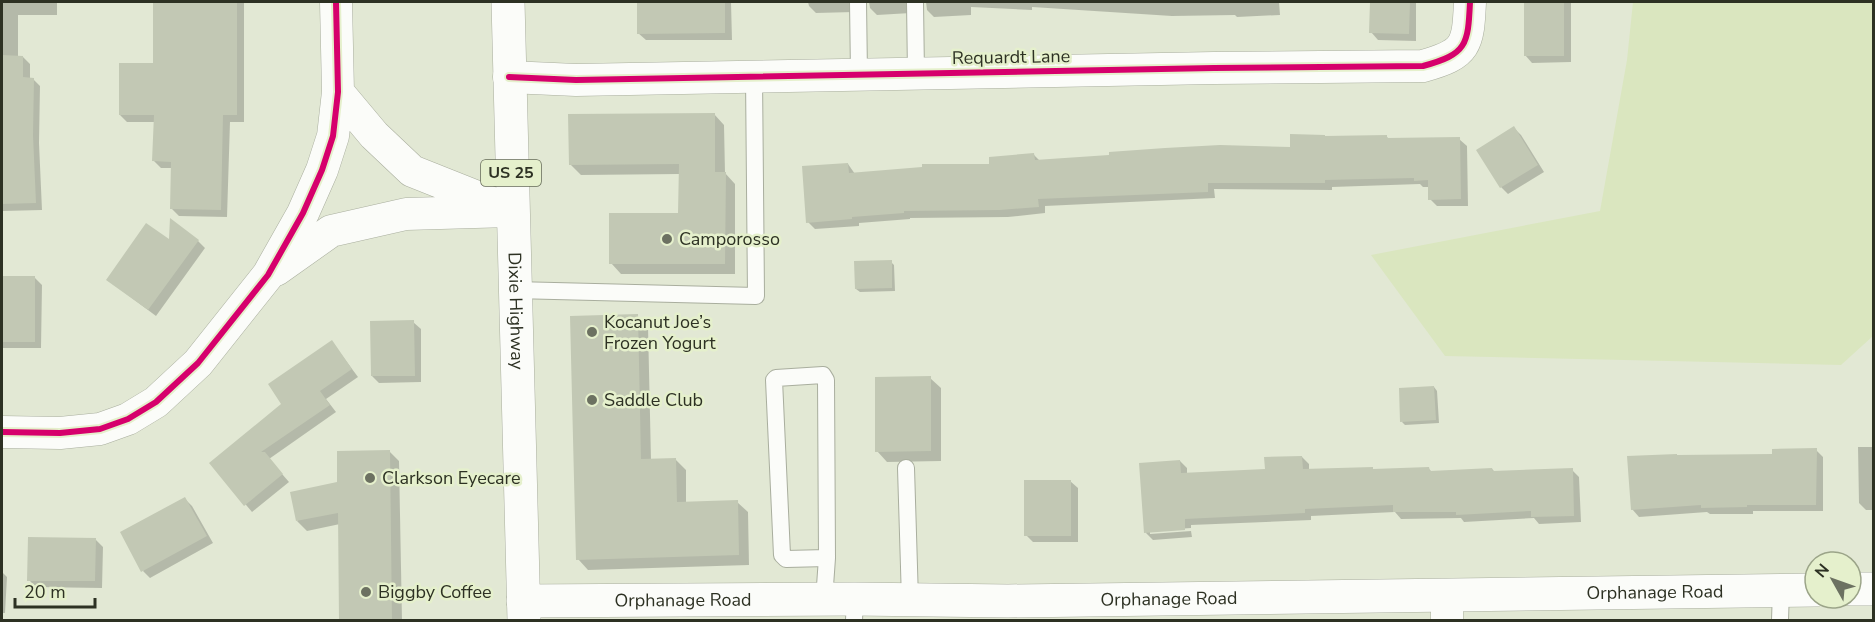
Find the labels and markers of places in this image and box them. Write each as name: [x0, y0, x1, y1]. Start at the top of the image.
place label: Camporosso: [679, 227, 780, 251]
marker: Camporosso: [660, 232, 674, 246]
place label: Kocanut Joe’s Frozen Yogurt: [604, 310, 716, 355]
marker: Kocanut Joe’s Frozen Yogurt: [585, 325, 599, 339]
place label: Saddle Club: [604, 388, 703, 412]
marker: Saddle Club: [585, 393, 599, 407]
place label: Clarkson Eyecare: [382, 466, 521, 490]
marker: Clarkson Eyecare: [363, 471, 377, 485]
place label: Biggby Coffee: [378, 580, 492, 604]
marker: Biggby Coffee: [359, 585, 373, 599]

